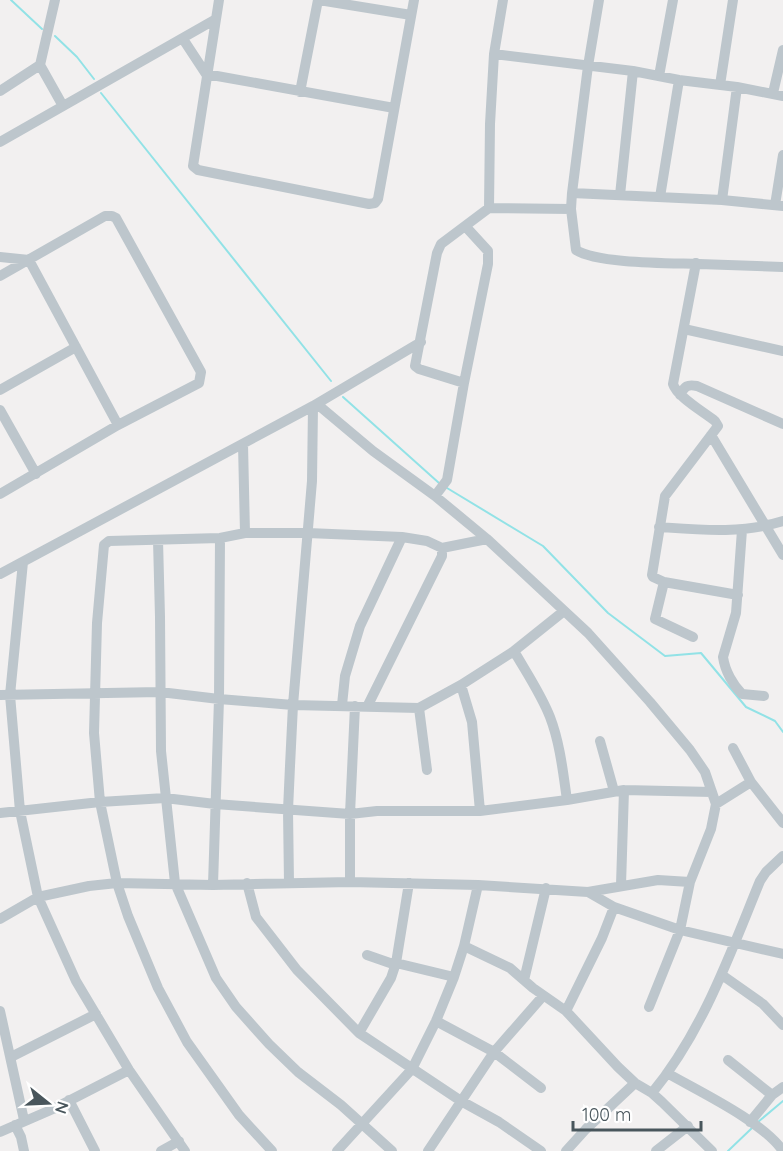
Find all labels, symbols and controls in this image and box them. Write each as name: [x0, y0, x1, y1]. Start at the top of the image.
north arrow: [18, 1073, 78, 1133]
scale bar: [573, 1094, 700, 1132]
text: N: [51, 1099, 74, 1116]
text: 100 m: [582, 1103, 631, 1126]

